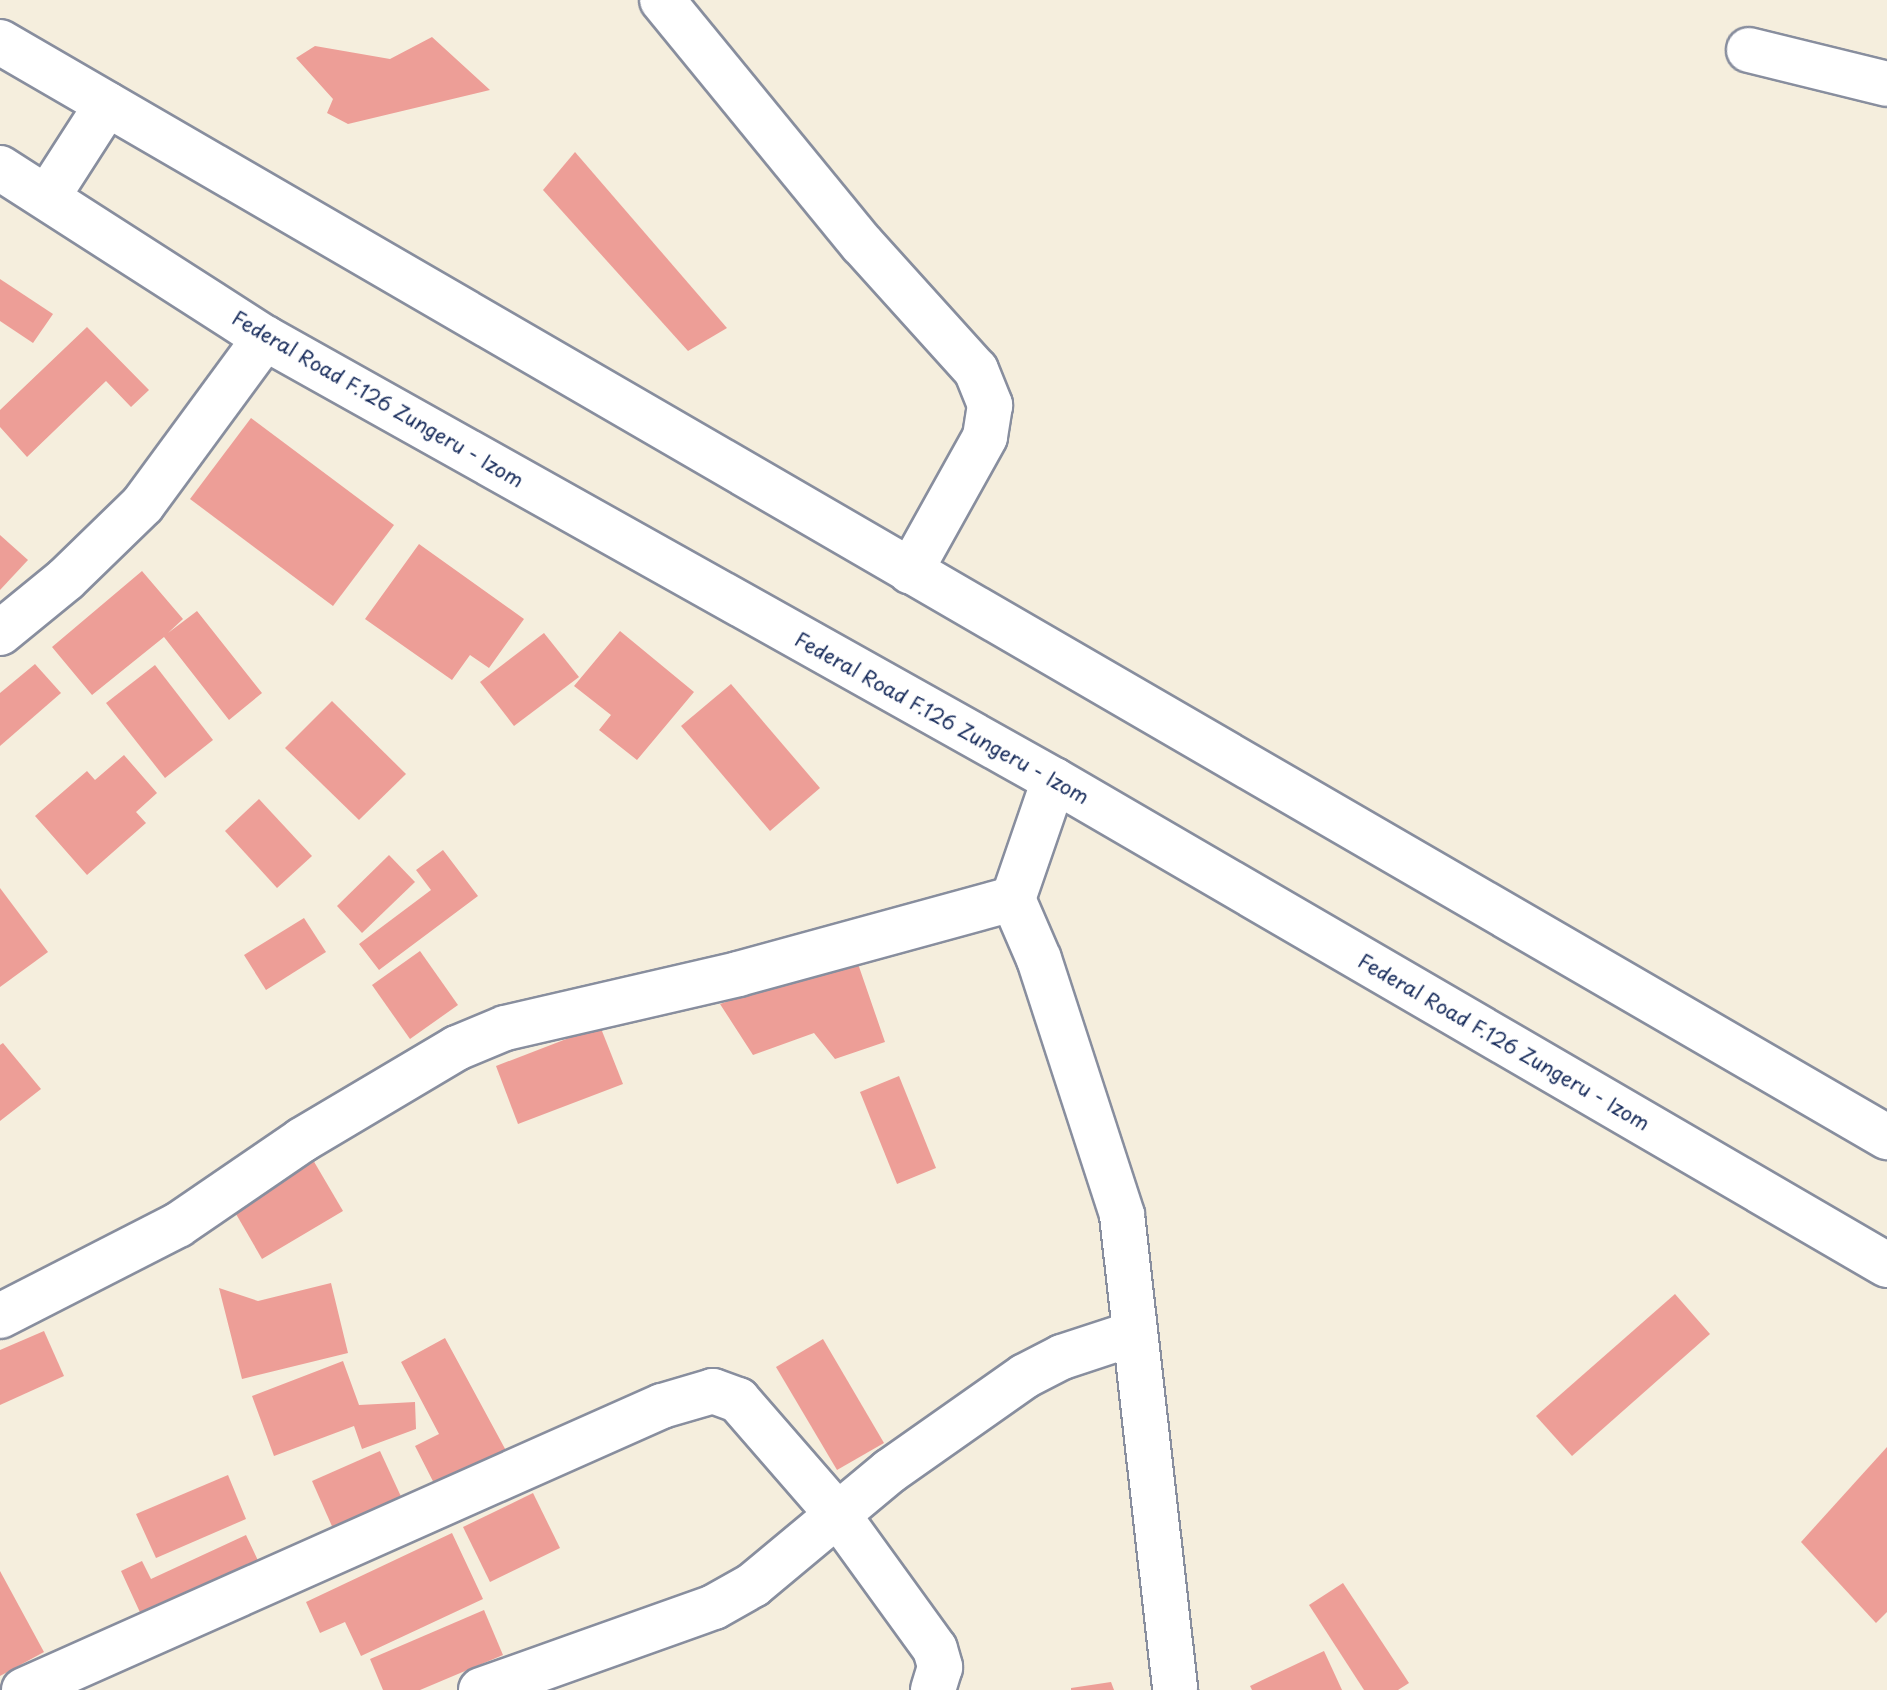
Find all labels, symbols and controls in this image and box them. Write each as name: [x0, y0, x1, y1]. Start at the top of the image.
street label: Federal Road F.126 Zungeru - Izom: [226, 304, 530, 494]
street label: Federal Road F.126 Zungeru - Izom: [789, 626, 1095, 810]
street label: Federal Road F.126 Zungeru - Izom: [1352, 947, 1656, 1137]

